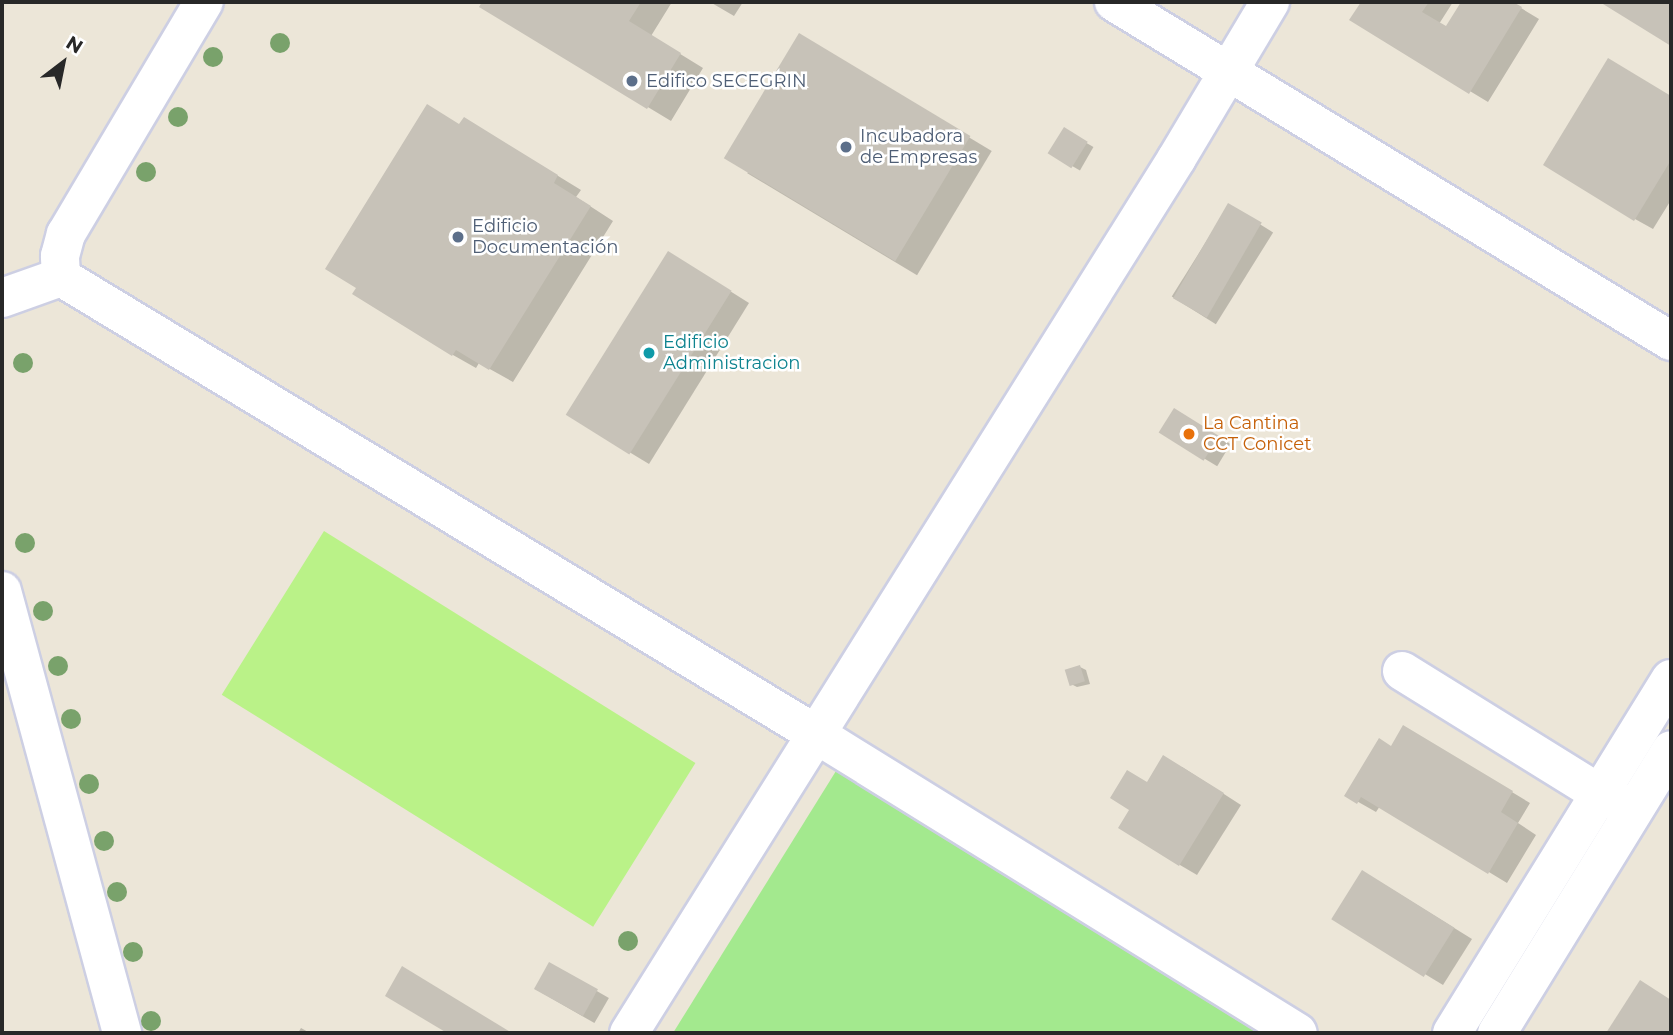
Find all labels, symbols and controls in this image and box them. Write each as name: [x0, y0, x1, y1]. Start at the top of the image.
north arrow: [28, 28, 98, 98]
text: N: [62, 31, 87, 59]
place label: Edifico SECEGRIN: [646, 70, 807, 92]
marker: Edifico SECEGRIN: [624, 73, 640, 89]
place label: Incubadora de Empresas: [860, 126, 977, 168]
marker: Incubadora de Empresas: [838, 139, 854, 155]
place label: Edificio Documentación: [472, 216, 618, 258]
marker: Edificio Documentación: [450, 229, 466, 245]
place label: Edificio Administracion: [663, 332, 800, 374]
marker: Edificio Administracion: [641, 345, 657, 361]
place label: La Cantina CCT Conicet: [1203, 413, 1311, 456]
marker: La Cantina CCT Conicet: [1181, 426, 1197, 442]

